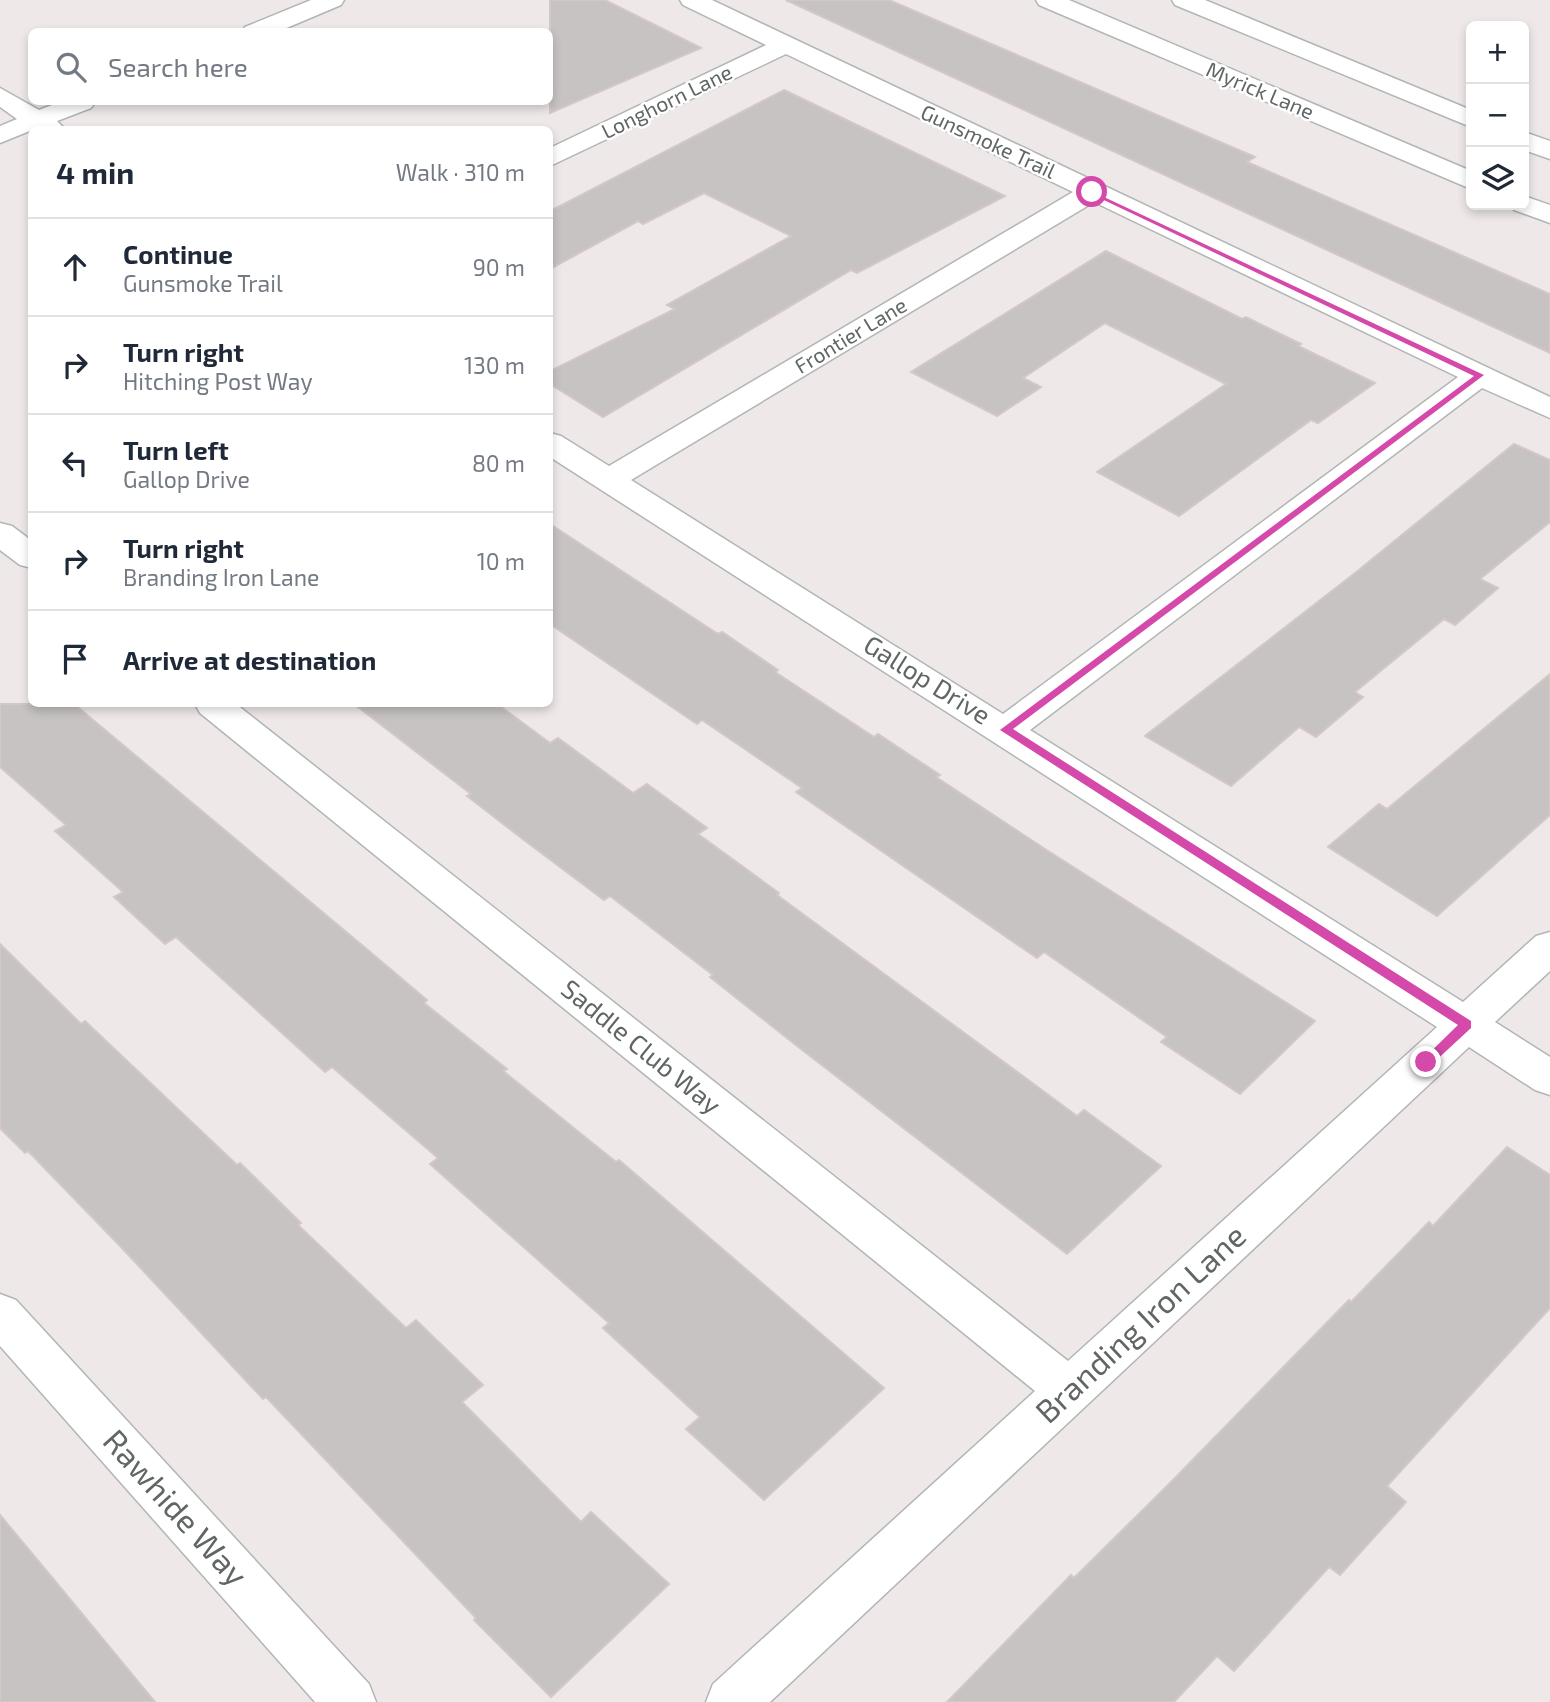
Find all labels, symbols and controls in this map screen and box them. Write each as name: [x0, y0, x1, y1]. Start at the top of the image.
map controls: [1466, 21, 1529, 210]
button: +: [1466, 21, 1529, 84]
search box: [28, 28, 553, 105]
icon: search: [52, 48, 90, 86]
text: Search here: [108, 51, 248, 82]
street label: Myrick Lane: [1203, 56, 1318, 123]
street label: Longhorn Lane: [597, 58, 736, 143]
button: −: [1466, 84, 1529, 147]
street label: Gunsmoke Trail: [917, 98, 1061, 183]
button: layers: [1466, 147, 1529, 210]
text: 4 min: [56, 154, 134, 190]
text: Walk · 310 m: [396, 158, 525, 186]
route start: [1076, 176, 1107, 207]
text: Continue: [123, 238, 233, 269]
icon: ahead: [56, 248, 94, 286]
text: 90 m: [473, 253, 525, 281]
text: Gunsmoke Trail: [123, 269, 283, 297]
street label: Frontier Lane: [790, 291, 911, 378]
text: Turn right: [123, 336, 244, 367]
icon: right: [56, 346, 94, 384]
text: 130 m: [464, 351, 525, 379]
text: Hitching Post Way: [123, 367, 313, 395]
text: Turn left: [123, 434, 229, 465]
icon: left: [56, 444, 94, 482]
text: 80 m: [472, 449, 525, 477]
text: Gallop Drive: [123, 465, 250, 493]
text: Turn right: [123, 532, 244, 563]
icon: right: [56, 542, 94, 580]
text: 10 m: [477, 547, 525, 575]
text: Branding Iron Lane: [123, 563, 319, 591]
street label: Gallop Drive: [859, 628, 997, 730]
icon: arrive: [56, 640, 94, 678]
text: Arrive at destination: [123, 644, 376, 675]
street label: Saddle Club Way: [556, 972, 728, 1120]
route end: [1410, 1046, 1441, 1077]
street label: Branding Iron Lane: [1027, 1215, 1252, 1430]
street label: Rawhide Way: [96, 1421, 257, 1593]

